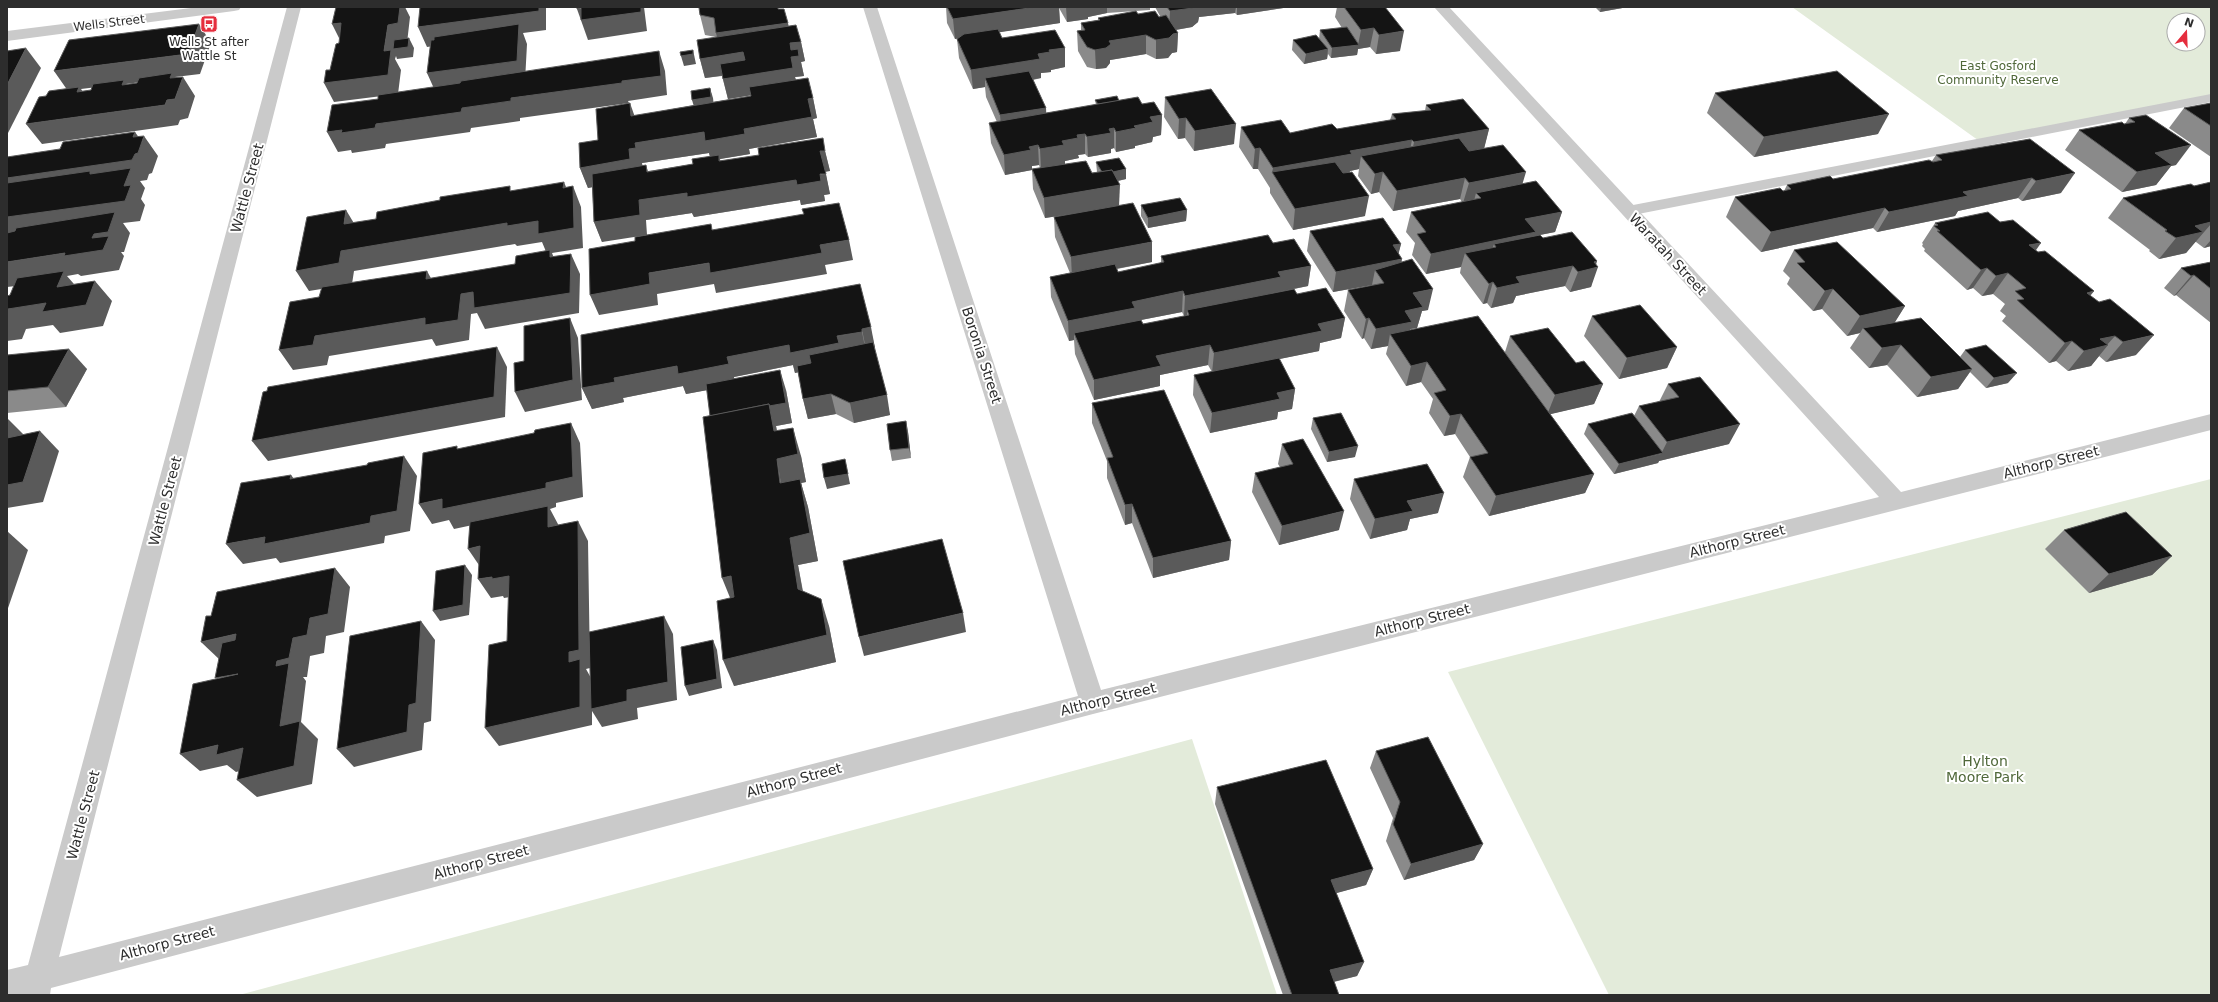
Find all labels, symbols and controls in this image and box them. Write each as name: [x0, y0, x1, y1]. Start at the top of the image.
street label: Wells Street: [73, 12, 146, 34]
north arrow: [2166, 12, 2206, 52]
bus stop icon: Wells St after Wattle St: [199, 14, 219, 34]
text: N: [2183, 15, 2196, 31]
place label: Wells St after Wattle St: [169, 35, 249, 63]
park label: East Gosford Community Reserve: [1937, 59, 2059, 87]
street label: Wattle Street: [227, 141, 267, 235]
street label: Waratah Street: [1626, 210, 1710, 299]
street label: Boronia Street: [959, 305, 1005, 406]
street label: Althorp Street: [2002, 442, 2101, 482]
street label: Wattle Street: [145, 454, 185, 548]
street label: Althorp Street: [1688, 521, 1787, 561]
street label: Althorp Street: [1373, 600, 1472, 640]
street label: Althorp Street: [1059, 679, 1158, 719]
park label: Hylton Moore Park: [1946, 753, 2025, 785]
street label: Althorp Street: [745, 759, 844, 800]
street label: Wattle Street: [63, 768, 103, 862]
street label: Althorp Street: [432, 841, 531, 882]
street label: Althorp Street: [118, 922, 217, 963]

